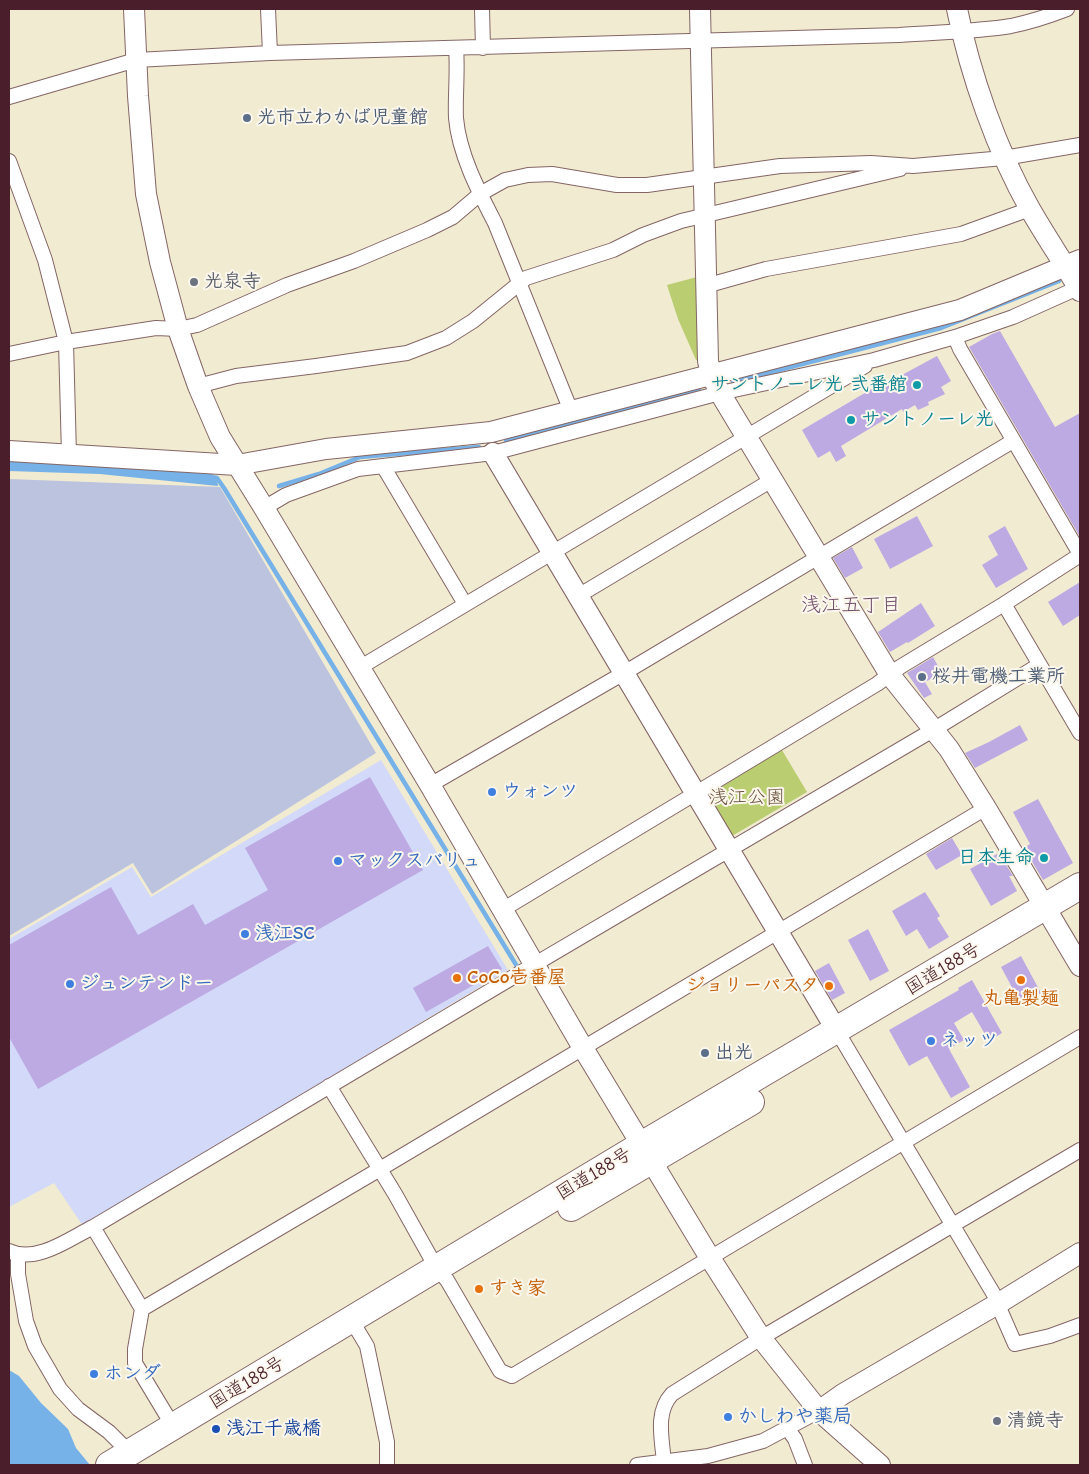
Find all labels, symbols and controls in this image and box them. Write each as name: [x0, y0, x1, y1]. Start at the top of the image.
place label: 光市立わかば児童館: [257, 107, 428, 129]
marker: 光市立わかば児童館: [241, 112, 253, 124]
place label: 光泉寺: [204, 271, 261, 293]
marker: 光泉寺: [188, 276, 200, 288]
place label: サントノーレ光 弐番館: [710, 374, 907, 396]
marker: サントノーレ光 弐番館: [911, 379, 923, 391]
place label: サントノーレ光: [861, 409, 994, 431]
marker: サントノーレ光: [845, 414, 857, 426]
district label: 浅江五丁目: [801, 593, 901, 617]
place label: 桜井電機工業所: [932, 666, 1065, 688]
marker: 桜井電機工業所: [916, 671, 928, 683]
place label: ウォンツ: [502, 781, 578, 803]
marker: ウォンツ: [486, 786, 498, 798]
park label: 浅江公園: [709, 787, 785, 809]
place label: 日本生命: [958, 847, 1034, 869]
place label: マックスバリュ: [348, 850, 481, 872]
marker: 日本生命: [1038, 852, 1050, 864]
marker: マックスバリュ: [332, 855, 344, 867]
place label: 浅江SC: [255, 923, 315, 945]
marker: 浅江SC: [239, 928, 251, 940]
street label: 国道188号: [901, 938, 985, 1000]
place label: CoCo壱番屋: [467, 967, 566, 989]
marker: CoCo壱番屋: [451, 972, 463, 984]
place label: ジュンテンドー: [80, 973, 213, 995]
marker: 丸亀製麺: [1015, 974, 1027, 986]
place label: ジョリーパスタ: [686, 975, 819, 997]
marker: ジュンテンドー: [64, 978, 76, 990]
marker: ジョリーパスタ: [823, 980, 835, 992]
place label: 丸亀製麺: [983, 988, 1059, 1010]
place label: ネッツ: [941, 1030, 998, 1052]
marker: ネッツ: [925, 1035, 937, 1047]
place label: 出光: [715, 1042, 753, 1064]
marker: 出光: [699, 1047, 711, 1059]
street label: 国道188号: [552, 1143, 636, 1205]
place label: すき家: [489, 1278, 546, 1300]
marker: すき家: [473, 1283, 485, 1295]
street label: 国道188号: [205, 1352, 289, 1414]
place label: ホンダ: [104, 1363, 161, 1385]
marker: ホンダ: [88, 1368, 100, 1380]
place label: かしわや薬局: [738, 1406, 852, 1428]
place label: 清鏡寺: [1007, 1410, 1064, 1432]
marker: かしわや薬局: [722, 1411, 734, 1423]
marker: 清鏡寺: [991, 1415, 1003, 1427]
place label: 浅江千歳橋: [226, 1418, 321, 1440]
marker: 浅江千歳橋: [210, 1423, 222, 1435]

